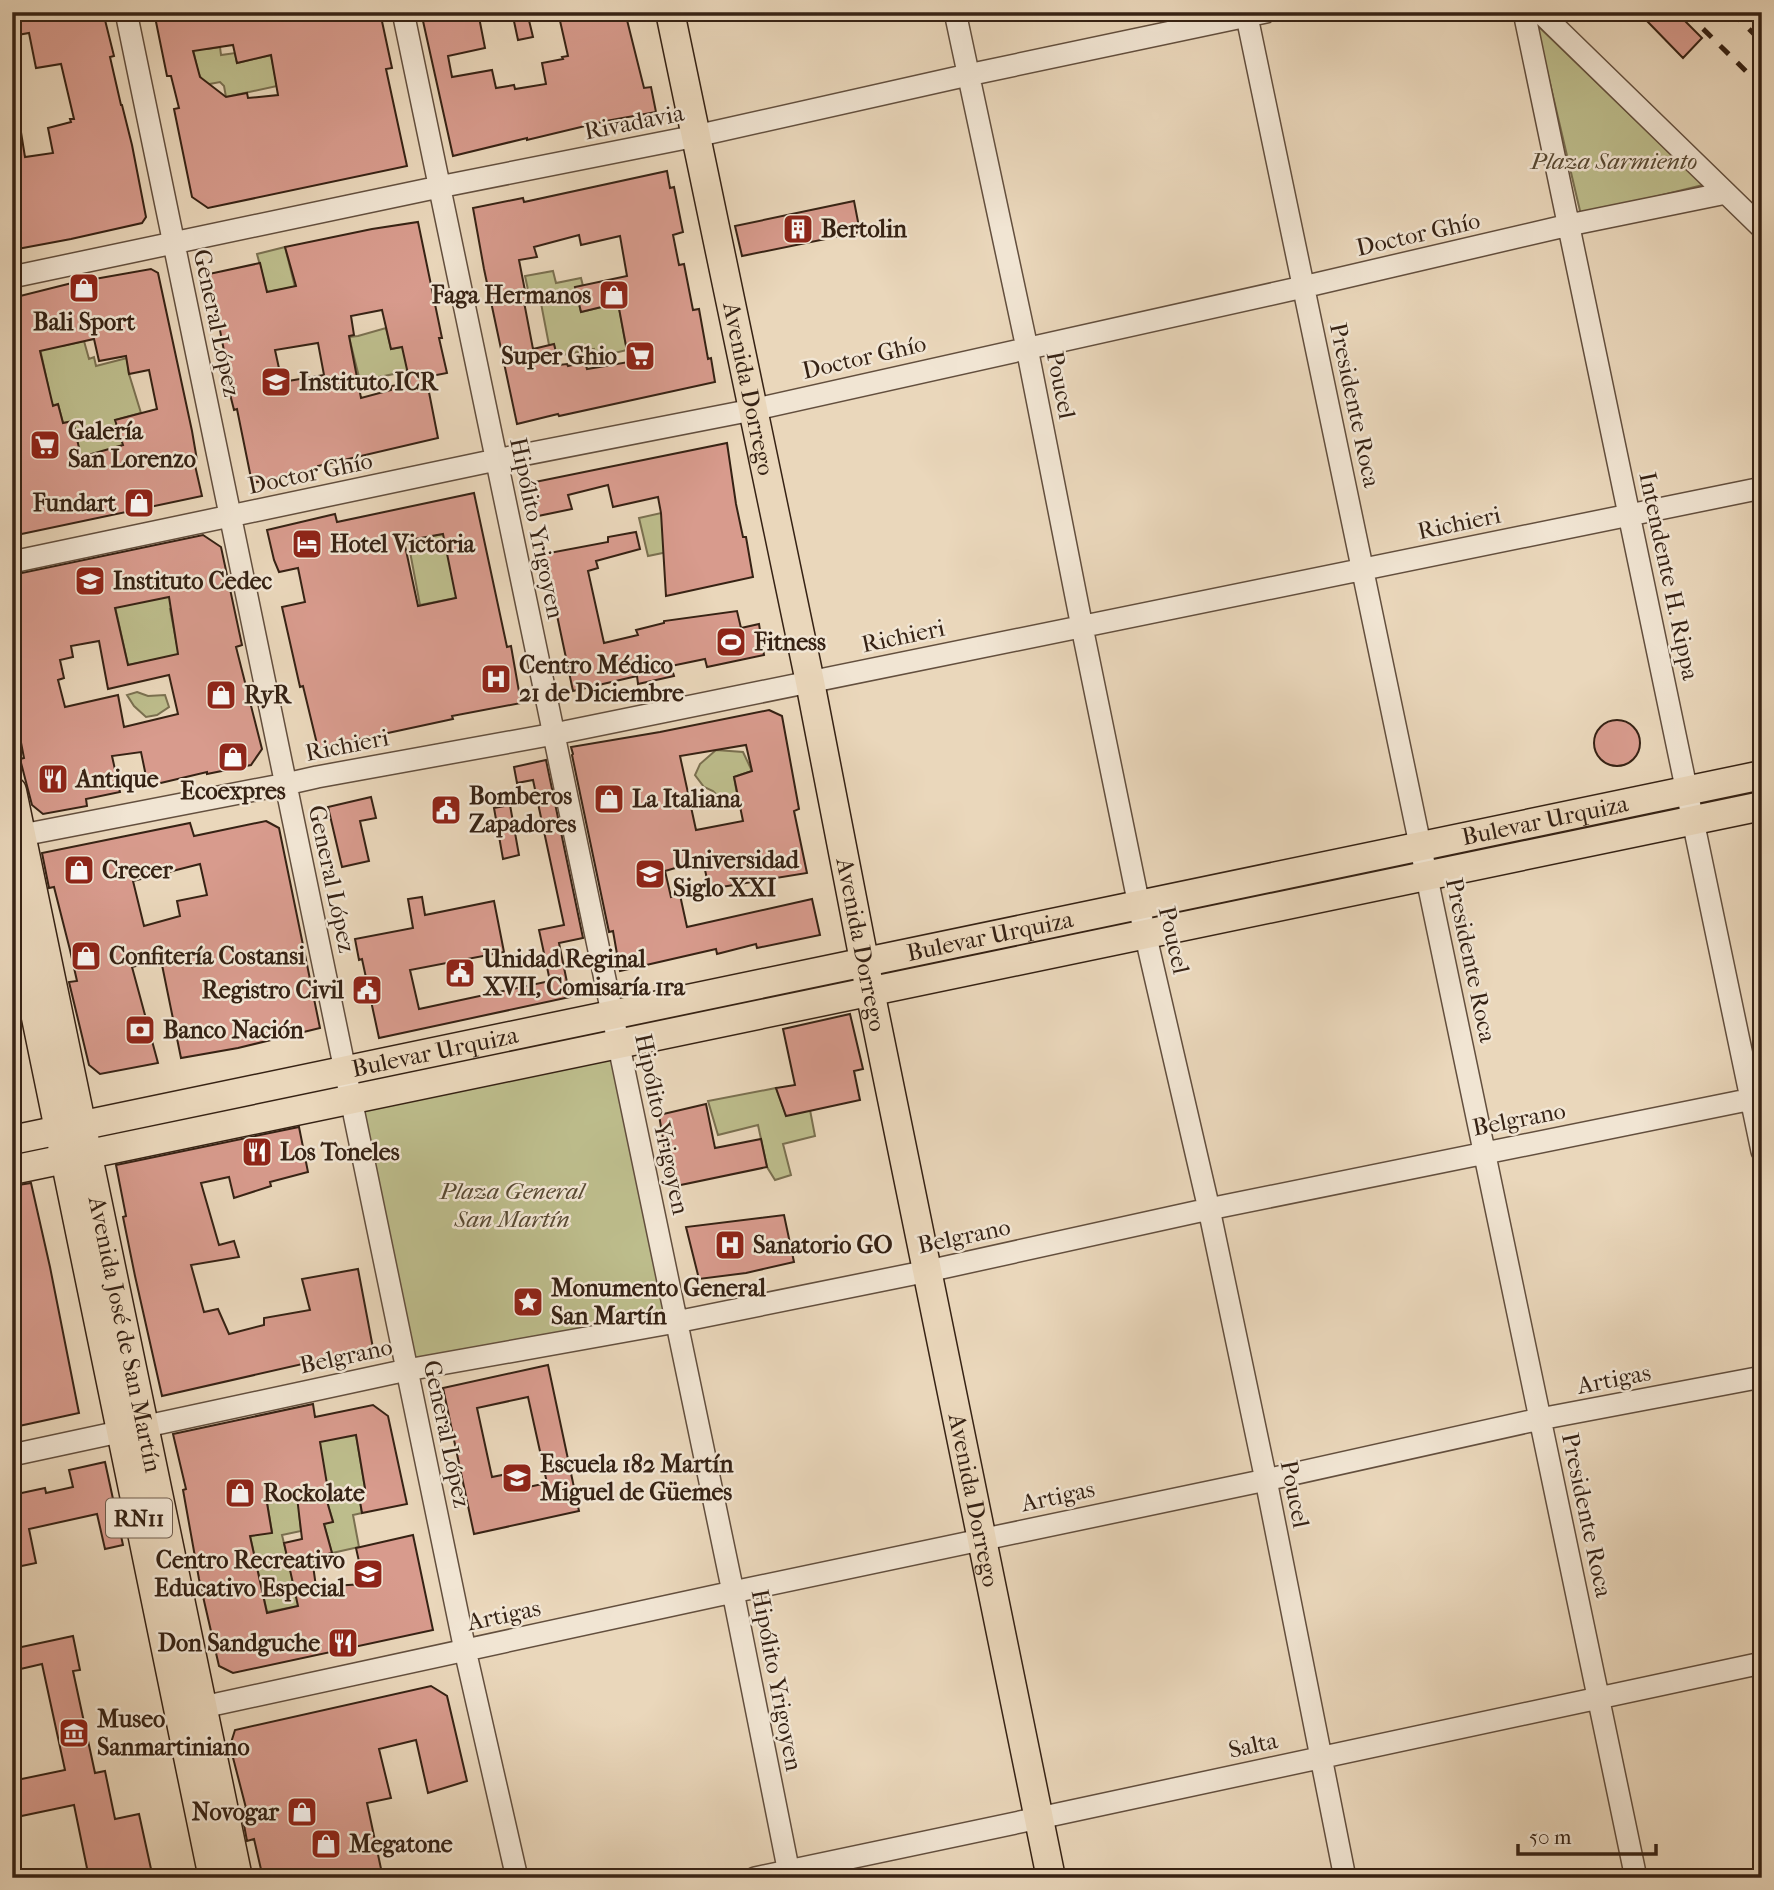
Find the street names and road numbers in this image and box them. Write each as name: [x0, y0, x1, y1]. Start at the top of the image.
street label: Rivadavia: [582, 98, 687, 145]
street label: Doctor Ghío: [1353, 206, 1483, 262]
street label: General López: [188, 247, 246, 400]
street label: Avenida Dorrego: [717, 299, 780, 478]
street label: Presidente Roca: [1324, 320, 1386, 491]
street label: Doctor Ghío: [799, 329, 929, 385]
street label: Poucel: [1041, 349, 1081, 422]
street label: Hipólito Yrigoyen: [504, 435, 570, 621]
street label: Doctor Ghío: [245, 446, 375, 500]
street label: Intendente H. Rippa: [1633, 469, 1705, 683]
street label: Richieri: [1415, 501, 1503, 545]
street label: Richieri: [859, 614, 947, 658]
street label: Richieri: [303, 723, 391, 767]
street label: Bulevar Urquiza: [1459, 789, 1632, 851]
street label: General López: [303, 803, 361, 956]
street label: Avenida Dorrego: [830, 855, 892, 1034]
street label: Presidente Roca: [1440, 875, 1502, 1046]
street label: Poucel: [1153, 904, 1195, 977]
street label: Bulevar Urquiza: [904, 905, 1077, 967]
street label: Bulevar Urquiza: [349, 1021, 521, 1083]
street label: Hipólito Yrigoyen: [629, 1031, 695, 1217]
street label: Belgrano: [1470, 1096, 1568, 1142]
street label: Avenida José de San Martín: [82, 1193, 167, 1475]
street label: Belgrano: [915, 1213, 1013, 1259]
street label: Belgrano: [297, 1333, 395, 1379]
street label: General López: [418, 1358, 476, 1511]
street label: Artigas: [1574, 1358, 1653, 1400]
street label: Avenida Dorrego: [942, 1410, 1005, 1589]
street label: Presidente Roca: [1556, 1430, 1618, 1601]
street label: Poucel: [1275, 1458, 1315, 1531]
street label: Artigas: [1018, 1475, 1097, 1518]
road number: RN11: [106, 1498, 172, 1538]
street label: Hipólito Yrigoyen: [746, 1587, 808, 1773]
street label: Artigas: [464, 1594, 543, 1637]
street label: Salta: [1226, 1726, 1281, 1764]

